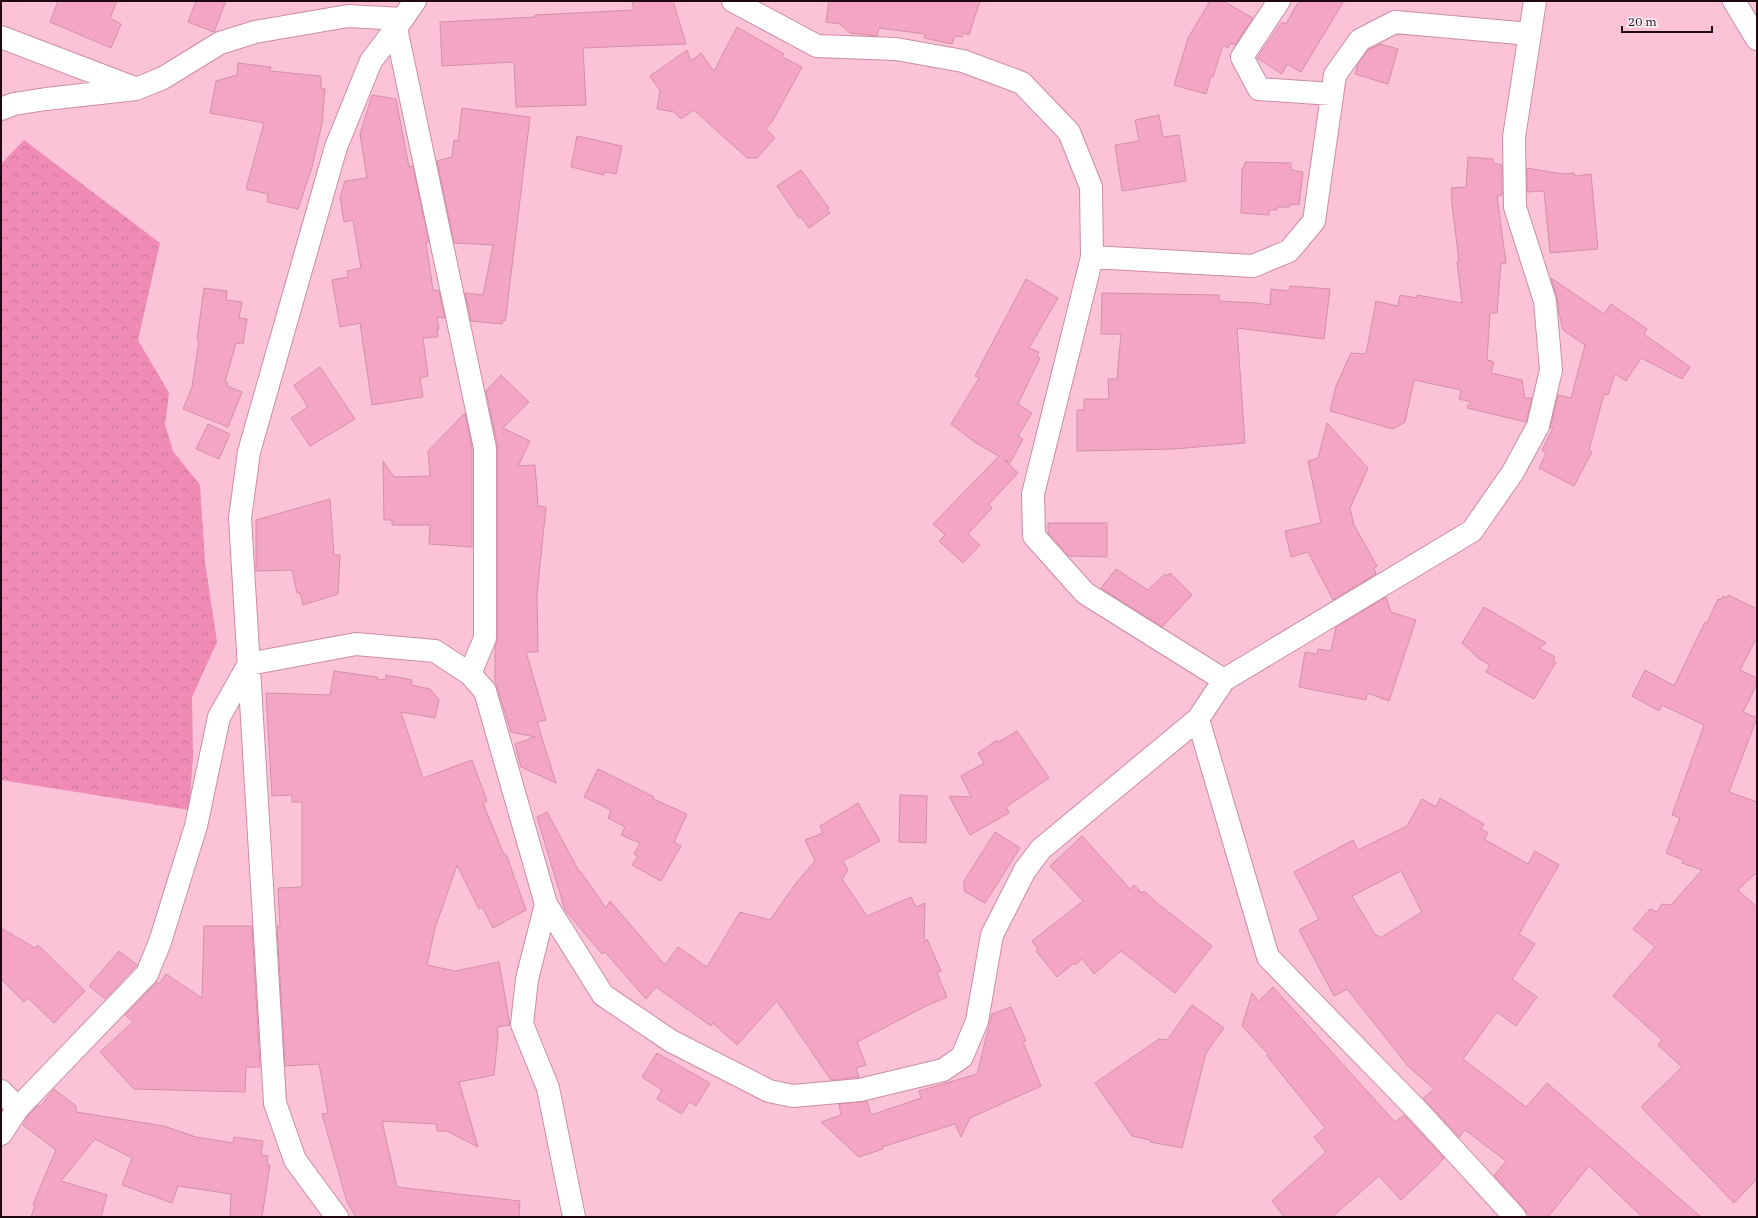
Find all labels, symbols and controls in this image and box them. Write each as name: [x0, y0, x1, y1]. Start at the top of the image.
scale bar: [1622, 8, 1712, 34]
text: 20 m: [1628, 14, 1657, 29]

